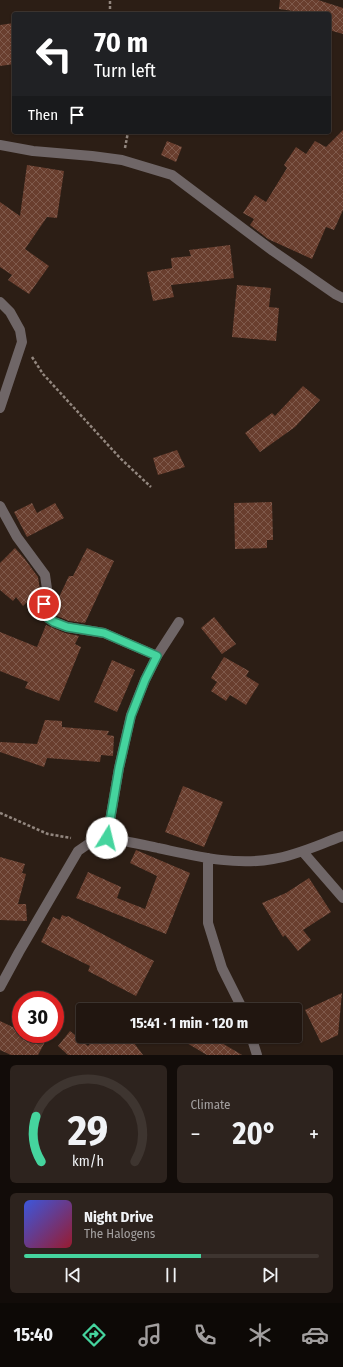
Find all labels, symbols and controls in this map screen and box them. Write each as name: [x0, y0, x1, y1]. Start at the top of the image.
text: 70 m: [94, 26, 148, 59]
icon: left: [28, 28, 80, 80]
text: Turn left: [94, 60, 156, 82]
icon: arrive: [66, 104, 88, 126]
text: Then: [28, 106, 58, 124]
pin: [27, 587, 61, 621]
icon: arrive: [33, 593, 55, 615]
position arrow: [86, 817, 128, 859]
speed limit sign: 30: [12, 991, 64, 1043]
text: 15:41 · 1 min · 120 m: [130, 1014, 248, 1032]
text: Climate: [191, 1097, 231, 1112]
text: 29: [67, 1106, 109, 1156]
text: 20°: [233, 1116, 277, 1152]
text: −: [191, 1121, 200, 1148]
text: +: [309, 1121, 319, 1148]
text: km/h: [72, 1153, 104, 1170]
text: Night Drive: [84, 1208, 153, 1226]
text: The Halogens: [84, 1226, 155, 1241]
icon: previous: [62, 1264, 84, 1286]
icon: pause: [160, 1264, 182, 1286]
icon: next: [259, 1264, 281, 1286]
icon: directions: [80, 1321, 108, 1349]
icon: music: [136, 1321, 164, 1349]
icon: phone: [191, 1321, 219, 1349]
icon: climate: [246, 1321, 274, 1349]
icon: car: [301, 1321, 329, 1349]
text: 15:40: [14, 1324, 53, 1346]

